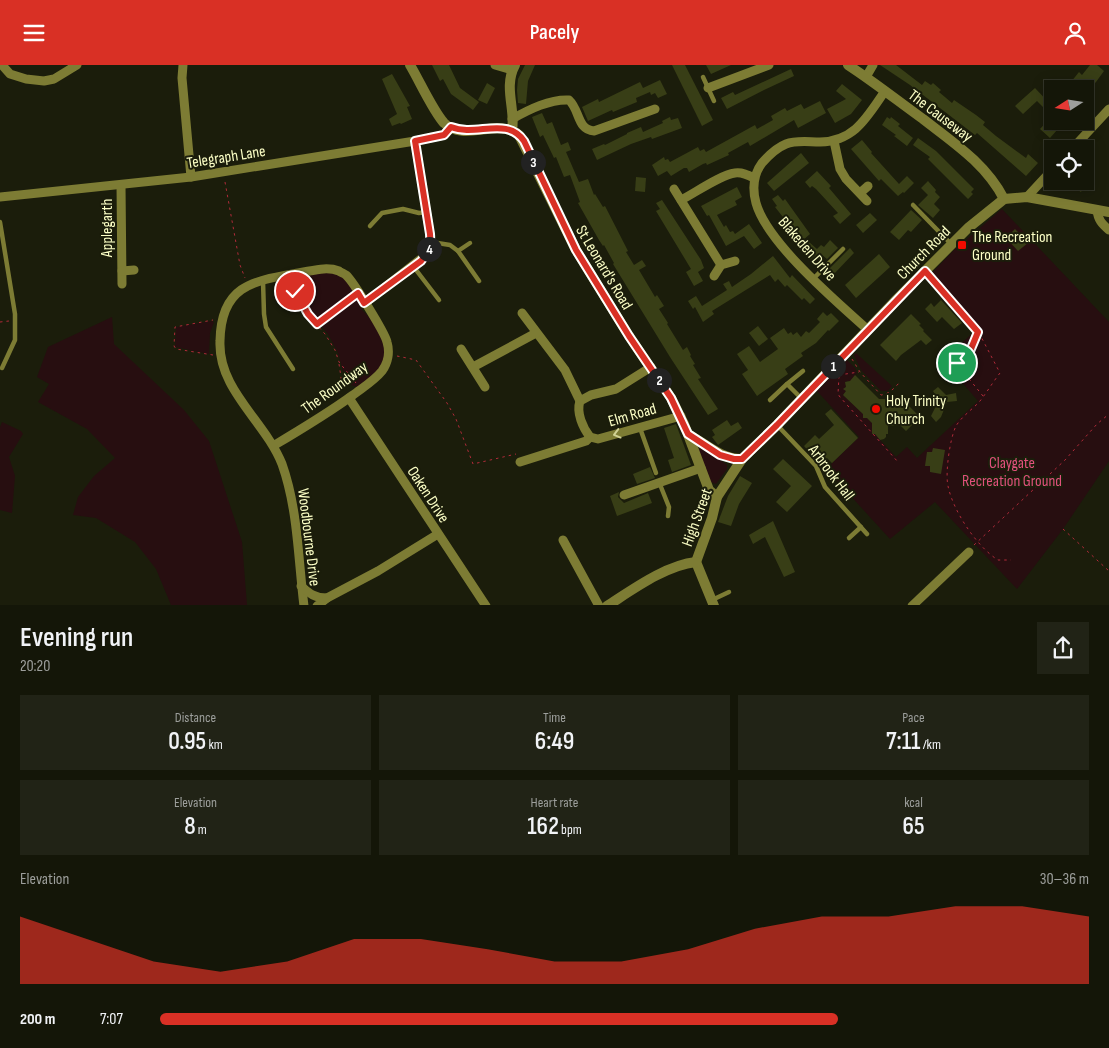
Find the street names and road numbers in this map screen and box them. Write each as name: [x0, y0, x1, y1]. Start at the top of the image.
street label: The Causeway: [904, 86, 976, 147]
street label: Telegraph Lane: [185, 142, 267, 173]
street label: Applegarth: [98, 199, 117, 258]
street label: Blakeden Drive: [774, 213, 840, 285]
street label: St Leonard's Road: [571, 222, 636, 313]
street label: Church Road: [893, 222, 955, 284]
street label: The Roundway: [298, 358, 372, 419]
street label: Elm Road: [606, 400, 659, 431]
street label: Arbrook Hall: [803, 440, 858, 505]
street label: Oaken Drive: [402, 463, 453, 527]
street label: High Street: [678, 486, 717, 549]
street label: Woodbourne Drive: [293, 487, 324, 587]

